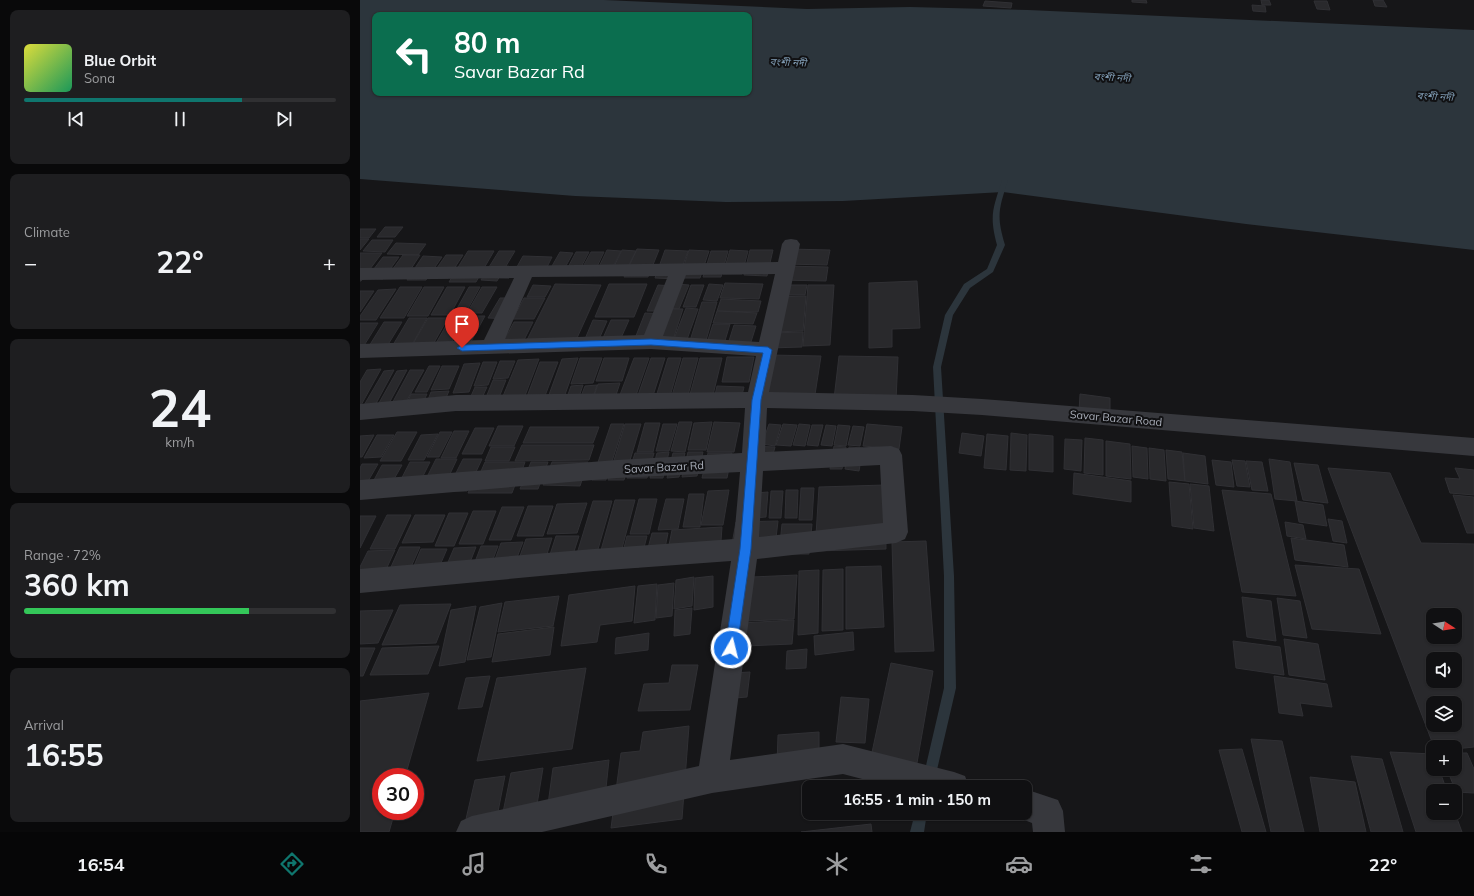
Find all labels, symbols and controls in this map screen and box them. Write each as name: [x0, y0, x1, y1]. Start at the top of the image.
text: 80 m: [454, 25, 520, 60]
icon: left: [388, 28, 440, 80]
text: Blue Orbit: [84, 51, 156, 70]
water label: বংশী নদী: [769, 55, 809, 70]
text: Savar Bazar Rd: [454, 60, 585, 83]
text: Sona: [84, 70, 115, 86]
water label: বংশী নদী: [1093, 70, 1133, 85]
water label: বংশী নদী: [1416, 89, 1456, 104]
icon: previous: [65, 108, 87, 130]
icon: pause: [169, 108, 191, 130]
icon: next: [273, 108, 295, 130]
text: Climate: [24, 224, 70, 240]
text: 22°: [156, 243, 204, 281]
text: −: [24, 249, 37, 277]
text: +: [323, 249, 336, 277]
pin: [445, 307, 479, 348]
icon: arrive: [451, 313, 473, 335]
text: 24: [149, 375, 211, 440]
street label: Savar Bazar Road: [1069, 407, 1163, 429]
text: km/h: [165, 434, 195, 450]
street label: Savar Bazar Rd: [624, 458, 704, 476]
text: Range · 72%: [24, 547, 101, 563]
text: 360 km: [24, 566, 130, 604]
north arrow: [1426, 608, 1462, 644]
map controls: [1426, 608, 1462, 820]
position arrow: [710, 627, 752, 669]
button: sound: [1426, 652, 1462, 688]
button: layers: [1426, 696, 1462, 732]
text: Arrival: [24, 717, 64, 733]
text: 16:55: [24, 736, 103, 774]
button: +: [1426, 740, 1462, 776]
speed limit sign: 30: [372, 768, 424, 820]
button: −: [1426, 784, 1462, 820]
text: 16:55 · 1 min · 150 m: [843, 790, 991, 809]
icon: directions: [278, 850, 306, 878]
icon: music: [460, 850, 488, 878]
icon: phone: [642, 850, 670, 878]
icon: climate: [823, 850, 851, 878]
icon: car: [1005, 850, 1033, 878]
icon: filters: [1187, 850, 1215, 878]
text: 16:54: [77, 853, 125, 876]
text: 22°: [1369, 853, 1397, 876]

